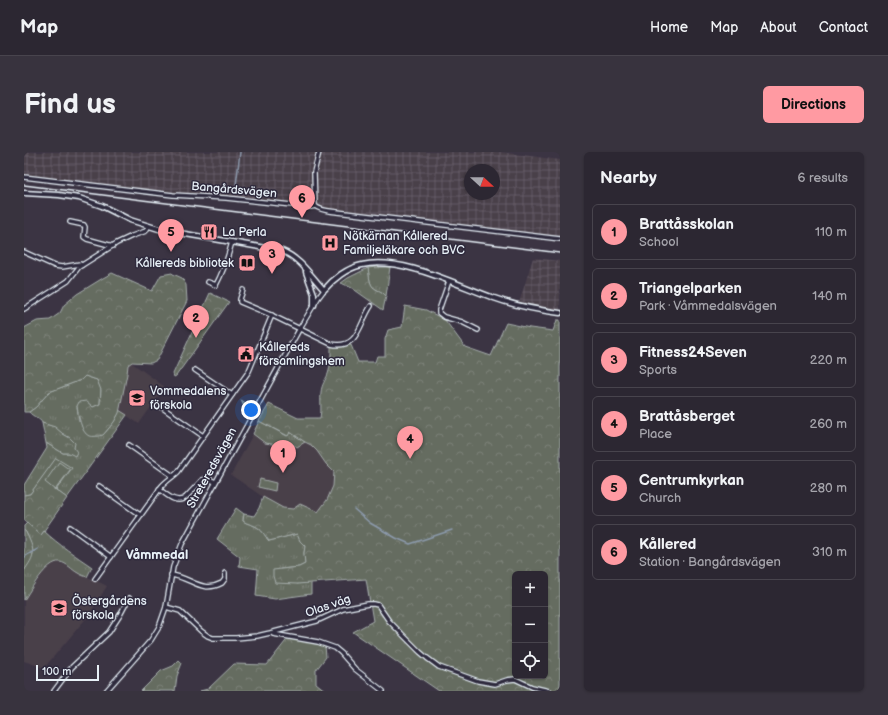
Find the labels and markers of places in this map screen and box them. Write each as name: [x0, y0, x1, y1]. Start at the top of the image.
pin: 6: [289, 185, 315, 218]
pin: 5: [158, 219, 184, 252]
restaurant icon: La Perla: [199, 222, 219, 242]
place label: La Perla: [222, 225, 267, 240]
place label: Nötkärnan Kållered Familjeläkare och BVC: [343, 229, 465, 258]
hospital icon: Nötkärnan Kållered Familjeläkare och BVC: [320, 233, 340, 253]
pin: 3: [259, 241, 285, 274]
library icon: Kållereds bibliotek: [237, 253, 257, 273]
place label: Kållereds bibliotek: [135, 256, 234, 271]
pin: 2: [183, 305, 209, 338]
place label: Kållereds församlingshem: [259, 340, 345, 369]
public building icon: Kållereds församlingshem: [236, 344, 256, 364]
place label: Vommedalens förskola: [150, 384, 226, 413]
school or university icon: Vommedalens förskola: [127, 388, 147, 408]
pin: 4: [397, 426, 423, 459]
pin: 1: [270, 440, 296, 473]
place label: Östergårdens förskola: [72, 593, 147, 623]
school or university icon: Östergårdens förskola: [49, 598, 69, 618]

